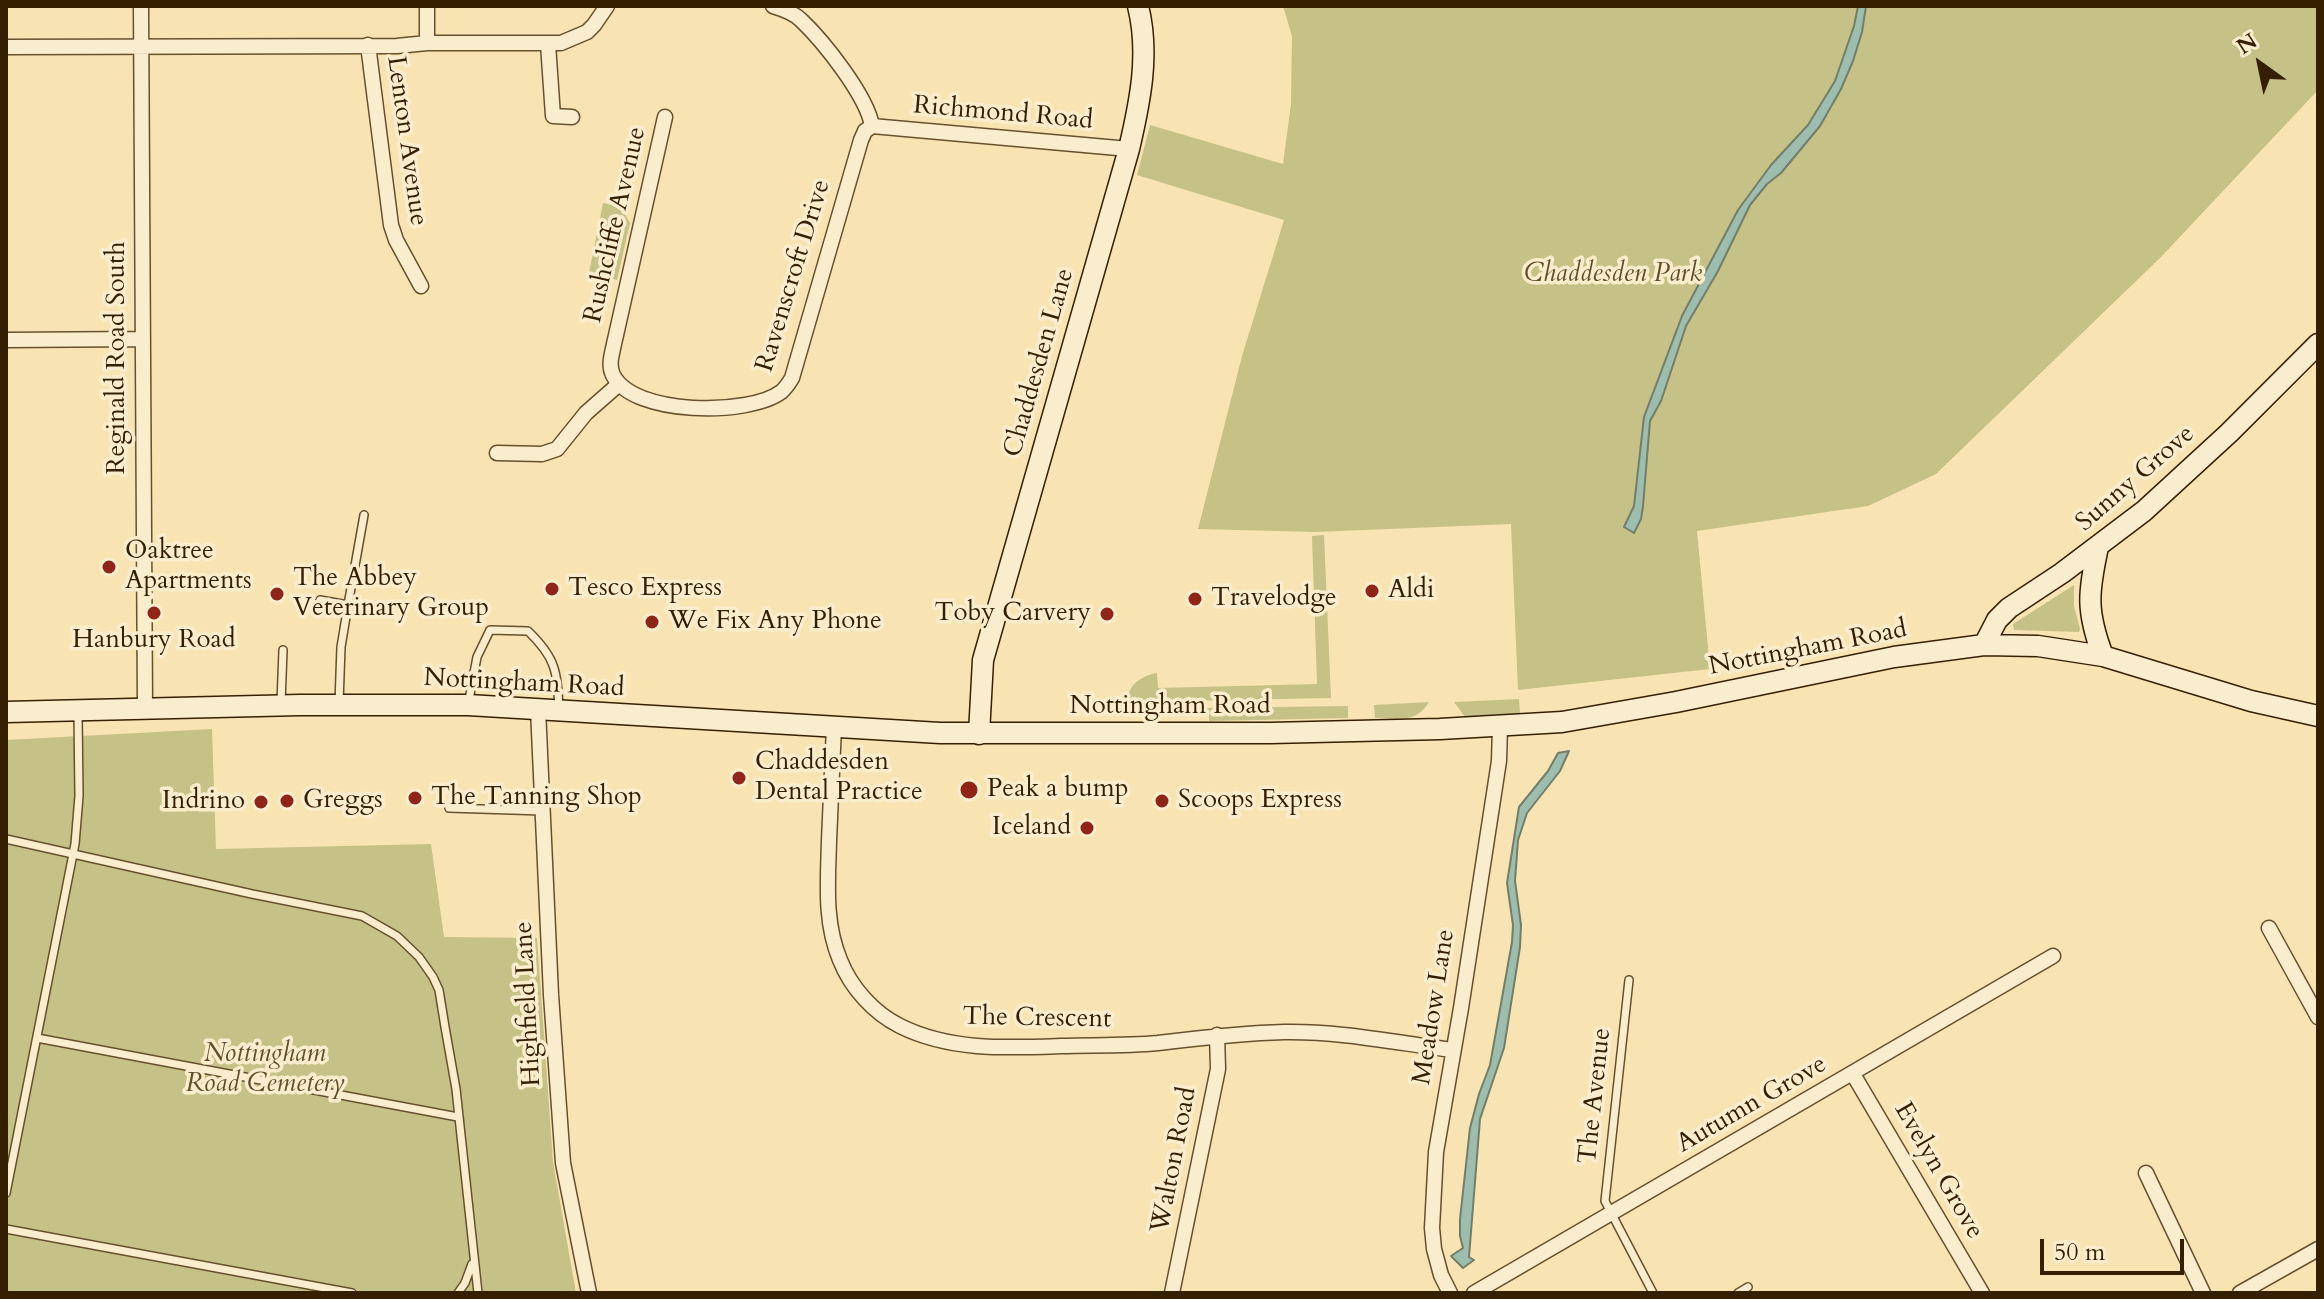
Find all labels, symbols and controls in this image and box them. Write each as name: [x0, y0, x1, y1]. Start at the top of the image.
north arrow: [2220, 24, 2300, 104]
text: N: [2231, 26, 2263, 62]
street label: Lenton Avenue: [379, 54, 433, 228]
street label: Richmond Road: [912, 91, 1094, 137]
street label: Rushcliffe Avenue: [578, 124, 654, 326]
street label: Ravenscroft Drive: [750, 176, 838, 376]
street label: Reginald Road South: [102, 241, 134, 475]
park label: Chaddesden Park: [1524, 259, 1702, 291]
street label: Chaddesden Lane: [998, 265, 1082, 461]
street label: Sunny Grove: [2070, 419, 2202, 539]
place label: Oaktree Apartments: [125, 536, 252, 598]
marker: Oaktree Apartments: [100, 558, 118, 576]
place label: The Abbey Veterinary Group: [293, 563, 489, 624]
place label: Tesco Express: [568, 573, 722, 605]
place label: Aldi: [1388, 575, 1434, 607]
marker: Tesco Express: [543, 580, 561, 598]
marker: Aldi: [1363, 582, 1381, 600]
place label: Travelodge: [1211, 583, 1337, 615]
marker: The Abbey Veterinary Group: [268, 585, 286, 603]
marker: Travelodge: [1186, 590, 1204, 608]
place label: Toby Carvery: [934, 598, 1091, 630]
marker: Hanbury Road: [145, 604, 163, 622]
marker: Toby Carvery: [1098, 605, 1116, 623]
place label: We Fix Any Phone: [668, 606, 882, 638]
marker: We Fix Any Phone: [643, 613, 661, 631]
street label: Nottingham Road: [1706, 615, 1910, 683]
place label: Hanbury Road: [72, 625, 236, 657]
street label: Nottingham Road: [423, 663, 625, 705]
street label: Nottingham Road: [1070, 691, 1270, 723]
place label: Chaddesden Dental Practice: [755, 747, 923, 808]
marker: Chaddesden Dental Practice: [730, 769, 748, 787]
place label: Peak a bump: [987, 774, 1129, 806]
marker: Peak a bump: [958, 779, 980, 801]
place label: The Tanning Shop: [431, 782, 642, 814]
place label: Greggs: [303, 785, 383, 817]
place label: Scoops Express: [1178, 785, 1342, 817]
place label: Indrino: [162, 786, 245, 818]
marker: The Tanning Shop: [406, 789, 424, 807]
marker: Greggs: [278, 792, 296, 810]
marker: Scoops Express: [1153, 792, 1171, 810]
marker: Indrino: [252, 793, 270, 811]
place label: Iceland: [992, 812, 1071, 844]
marker: Iceland: [1078, 819, 1096, 837]
street label: Highfield Lane: [509, 921, 549, 1087]
street label: Meadow Lane: [1407, 927, 1463, 1087]
street label: The Crescent: [962, 1002, 1112, 1036]
street label: The Avenue: [1573, 1027, 1619, 1165]
park label: Nottingham Road Cemetery: [185, 1039, 345, 1100]
street label: Autumn Grove: [1671, 1049, 1833, 1161]
street label: Walton Road: [1146, 1085, 1204, 1235]
street label: Evelyn Grove: [1886, 1097, 1990, 1245]
scale bar: [2044, 1223, 2188, 1273]
text: 50 m: [2054, 1236, 2105, 1269]

